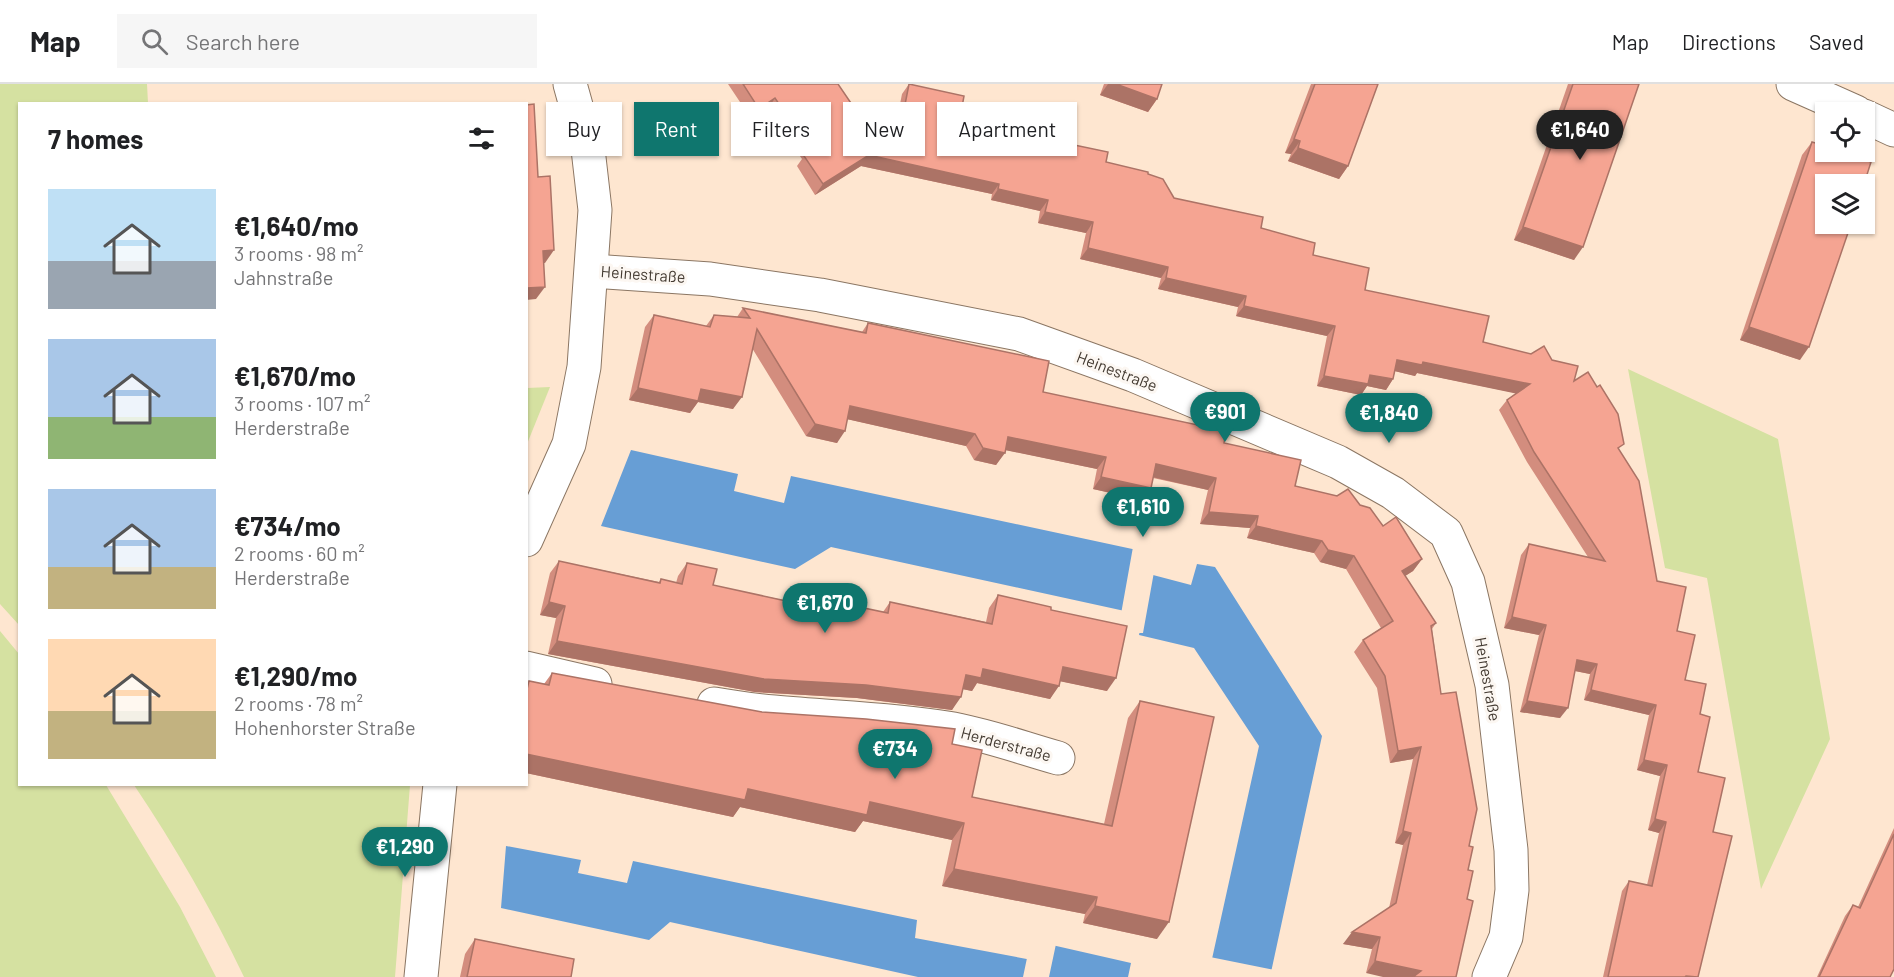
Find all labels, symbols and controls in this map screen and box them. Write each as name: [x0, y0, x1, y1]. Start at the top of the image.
search box: [117, 14, 537, 68]
text: Map: [30, 24, 81, 58]
icon: search: [138, 25, 171, 58]
text: Search here: [186, 28, 300, 54]
text: Map: [1612, 29, 1649, 54]
text: Directions: [1682, 29, 1776, 54]
text: Saved: [1809, 29, 1864, 54]
chip: Buy: [546, 102, 622, 156]
chip: Rent: [634, 102, 719, 156]
chip: Filters: [731, 102, 831, 156]
chip: New: [843, 102, 925, 156]
chip: Apartment: [937, 102, 1077, 156]
map controls: [1815, 102, 1875, 234]
button: locate: [1815, 102, 1875, 162]
pin: €1,640: [1531, 110, 1629, 161]
text: €1,640: [1550, 117, 1610, 141]
icon: filters: [465, 122, 498, 155]
text: 7 homes: [48, 123, 143, 154]
button: layers: [1815, 174, 1875, 234]
text: €1,640/mo: [234, 210, 359, 241]
icon: home: [96, 213, 168, 285]
text: 3 rooms · 98 m²: [234, 241, 364, 265]
street label: Heinestraße: [600, 261, 686, 286]
text: Jahnstraße: [234, 265, 333, 289]
street label: Heinestraße: [1074, 346, 1160, 395]
text: €1,670/mo: [234, 360, 356, 391]
icon: home: [96, 363, 168, 435]
text: 3 rooms · 107 m²: [234, 391, 370, 415]
pin: €901: [1189, 392, 1261, 443]
pin: €1,840: [1340, 393, 1438, 444]
text: €901: [1204, 399, 1246, 423]
text: €1,840: [1359, 400, 1419, 424]
text: Herderstraße: [234, 415, 350, 439]
pin: €1,610: [1094, 487, 1192, 538]
text: €1,610: [1116, 494, 1170, 518]
text: €734/mo: [234, 510, 341, 541]
icon: home: [96, 513, 168, 585]
text: 2 rooms · 60 m²: [234, 541, 365, 565]
text: Herderstraße: [234, 565, 350, 589]
pin: €1,670: [776, 583, 874, 634]
text: €1,670: [796, 590, 854, 614]
street label: Heinestraße: [1472, 635, 1505, 722]
text: €1,290/mo: [234, 660, 357, 691]
icon: home: [96, 663, 168, 735]
text: 2 rooms · 78 m²: [234, 691, 363, 715]
text: Hohenhorster Straße: [234, 715, 416, 739]
street label: Herderstraße: [959, 722, 1053, 765]
pin: €734: [859, 729, 931, 780]
text: €734: [872, 736, 918, 760]
pin: €1,290: [356, 827, 454, 878]
text: €1,290: [376, 834, 434, 858]

